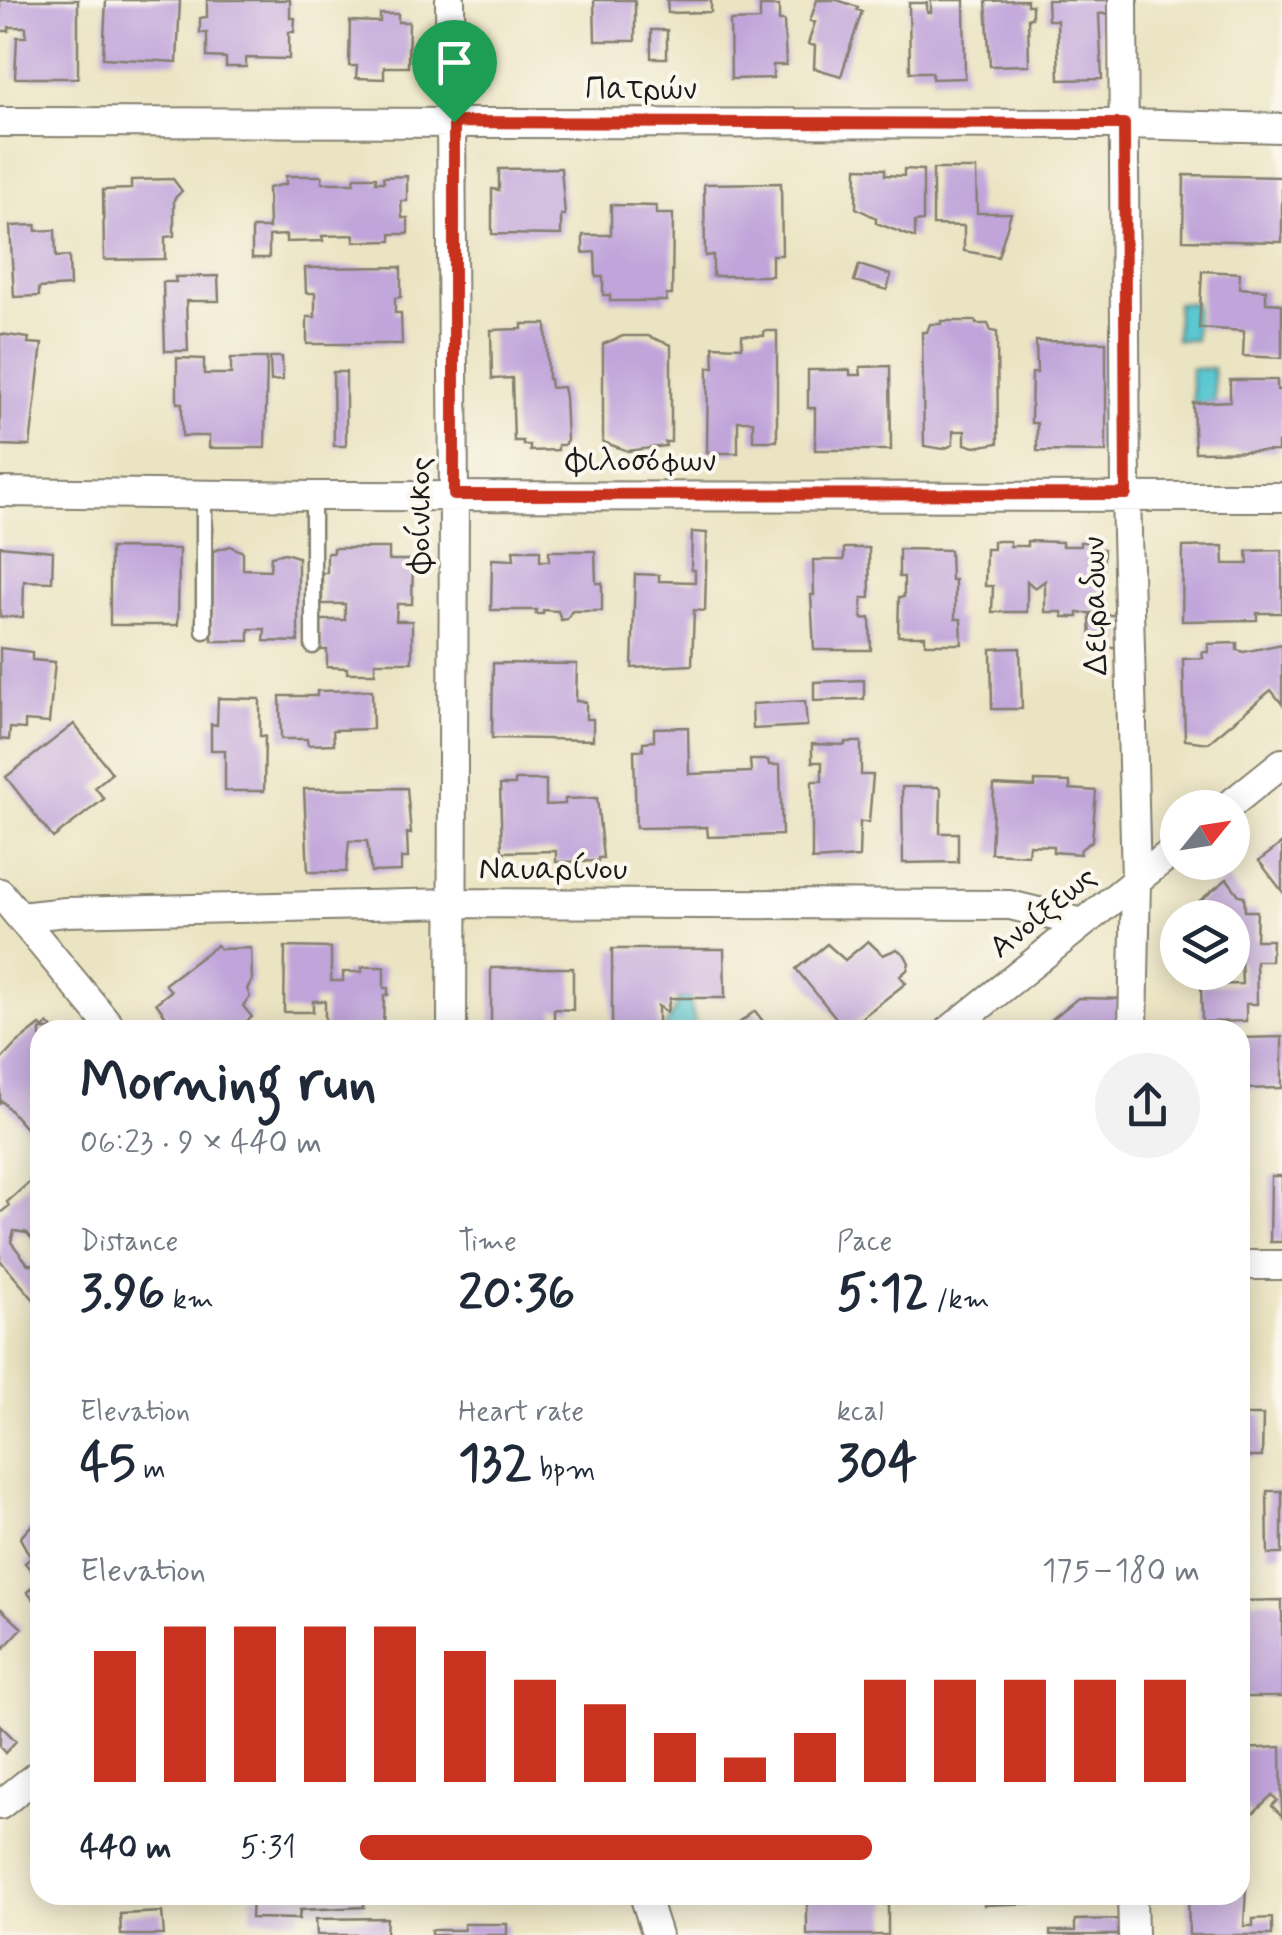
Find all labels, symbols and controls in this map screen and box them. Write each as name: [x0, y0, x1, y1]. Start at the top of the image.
pin: [412, 20, 497, 123]
icon: arrive: [427, 35, 482, 90]
street label: Πατρών: [585, 69, 697, 111]
street label: Φιλοσόφων: [565, 441, 716, 483]
street label: Φοίνικος: [400, 457, 442, 574]
street label: Δειραδων: [1074, 536, 1118, 676]
north arrow: [1160, 790, 1250, 880]
map controls: [1160, 790, 1250, 990]
street label: Ναυαρίνου: [479, 849, 627, 891]
street label: Ανοίξεως: [981, 856, 1106, 969]
button: layers: [1160, 900, 1250, 990]
text: Morning run: [80, 1048, 377, 1120]
button: share: [1095, 1053, 1200, 1158]
text: 06:23 · 9 × 440 m: [80, 1122, 322, 1164]
text: Distance: [80, 1224, 178, 1261]
text: Time: [458, 1224, 517, 1261]
text: Pace: [837, 1224, 892, 1261]
text: 3.96: [80, 1261, 165, 1327]
text: 20:36: [458, 1261, 575, 1327]
text: 5:12: [837, 1261, 929, 1327]
text: km: [165, 1282, 214, 1319]
text: /km: [929, 1282, 989, 1319]
text: Elevation: [80, 1394, 190, 1431]
text: Heart rate: [458, 1394, 584, 1431]
text: kcal: [837, 1394, 884, 1431]
text: 45: [80, 1431, 136, 1497]
text: 132: [458, 1431, 532, 1497]
text: 304: [837, 1431, 917, 1497]
text: m: [136, 1452, 166, 1489]
text: bpm: [532, 1452, 596, 1489]
text: Elevation: [80, 1550, 206, 1592]
text: 175–180 m: [1042, 1550, 1200, 1592]
text: 440 m: [80, 1827, 171, 1869]
text: 5:31: [240, 1827, 296, 1869]

